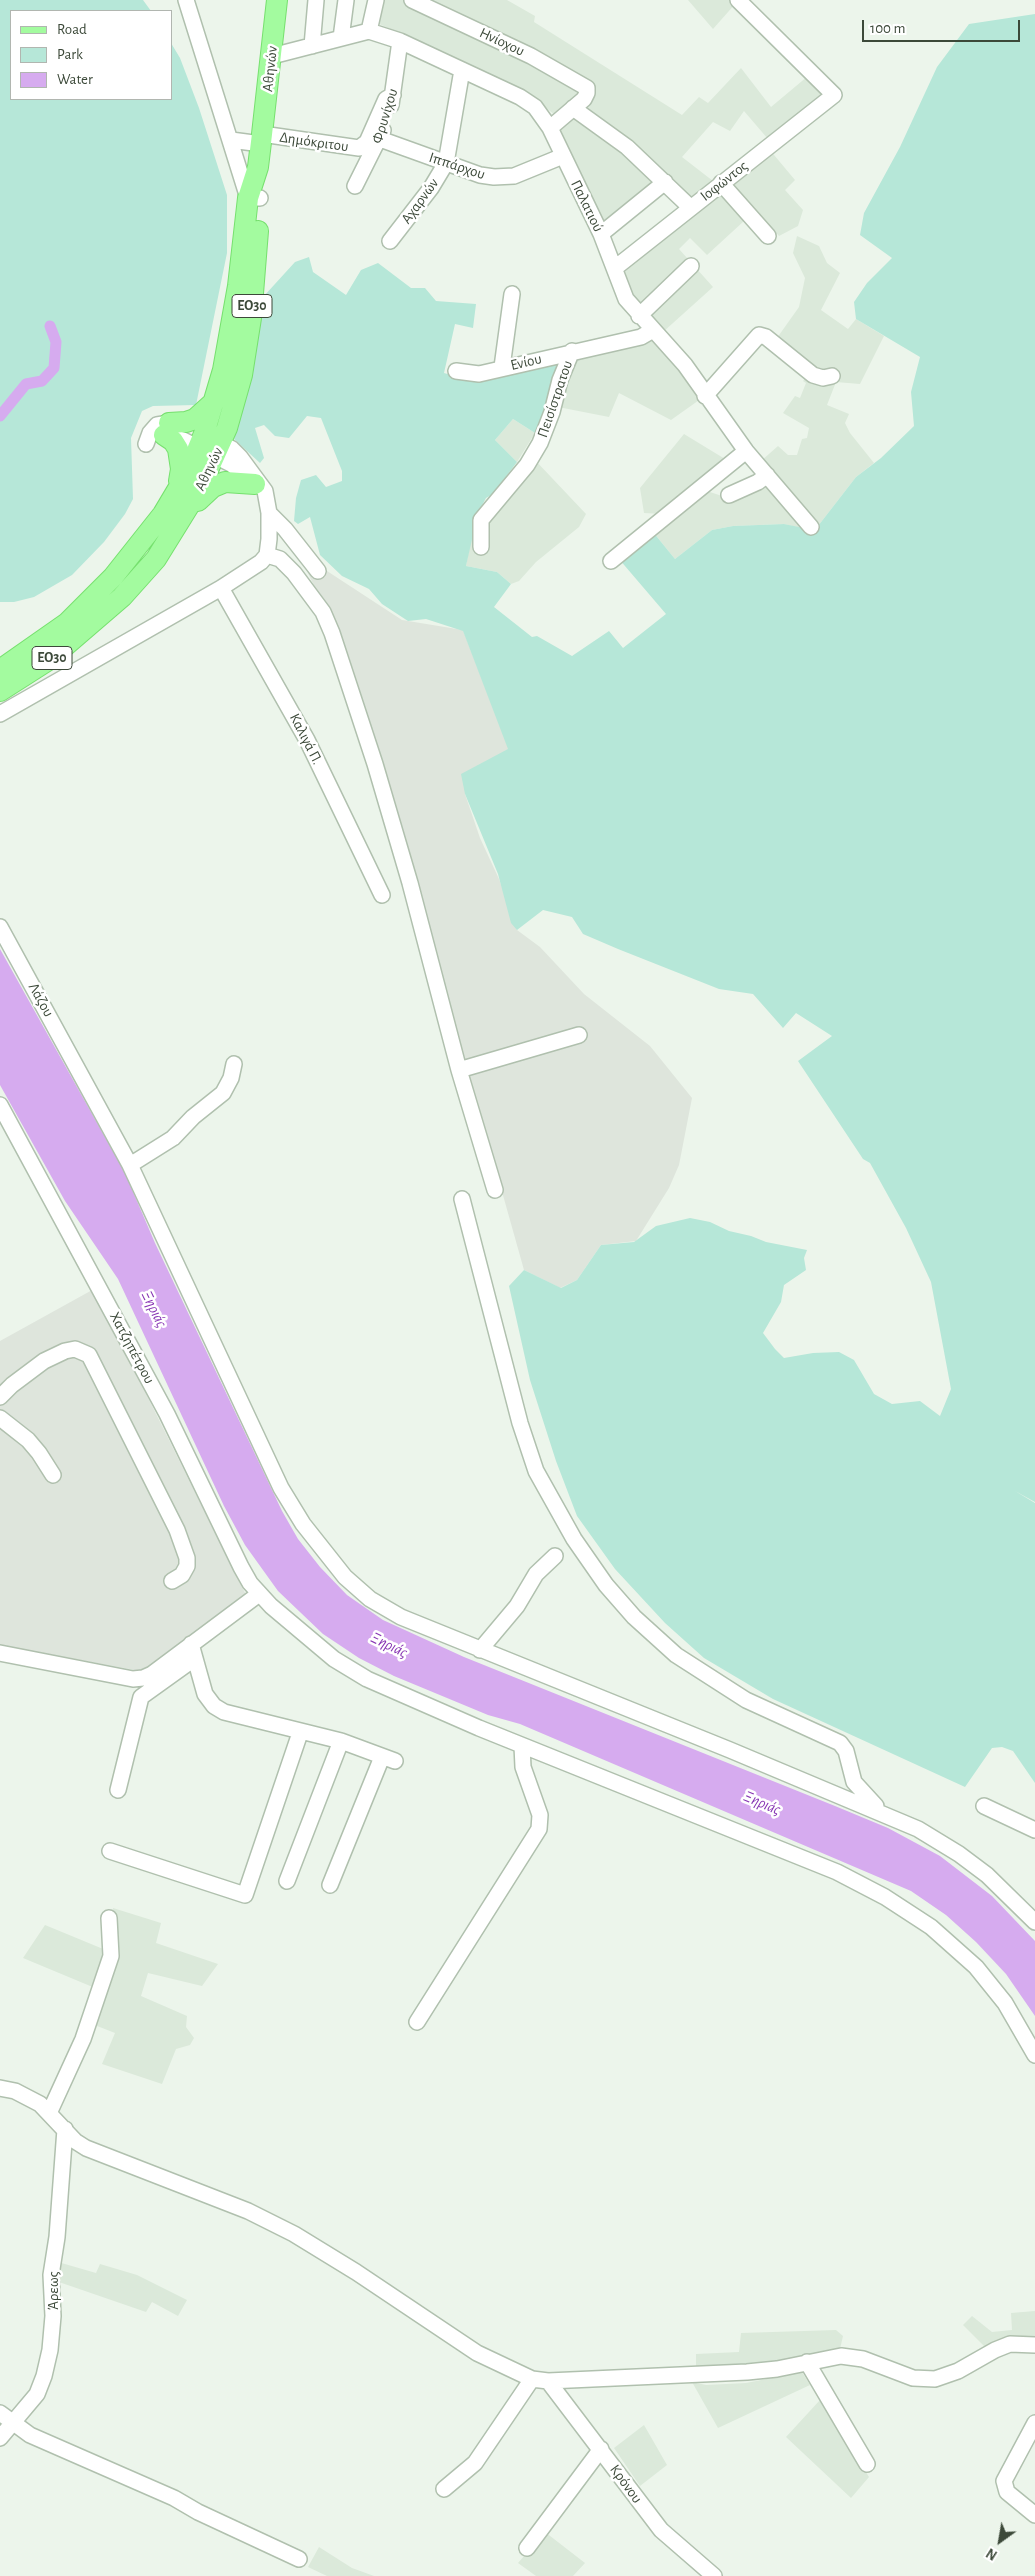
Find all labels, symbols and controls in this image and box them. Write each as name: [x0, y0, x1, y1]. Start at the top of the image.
legend: [10, 10, 172, 100]
scale bar: [865, 10, 1022, 42]
text: 100 m: [870, 21, 905, 36]
text: Road: [57, 22, 87, 37]
street label: Ηνίοχου: [476, 24, 528, 60]
street label: Αθηνών: [259, 45, 281, 93]
text: Park: [57, 47, 83, 62]
text: Water: [57, 72, 93, 87]
street label: Φρυνίχου: [368, 86, 402, 146]
street label: Δημόκριτου: [278, 128, 350, 156]
street label: Ιππάρχου: [427, 148, 487, 184]
street label: Ιοφώντος: [697, 157, 751, 205]
street label: Αχαρνών: [397, 175, 443, 227]
street label: Παλατιού: [567, 177, 607, 235]
road number: ΕΟ30: [232, 294, 272, 318]
street label: Ενίου: [509, 350, 543, 374]
street label: Πεισίστρατου: [533, 358, 577, 440]
street label: Αθηνών: [191, 444, 227, 494]
road number: ΕΟ30: [32, 646, 72, 670]
street label: Καλιγά Π.: [286, 710, 326, 768]
street label: Λάζου: [24, 980, 58, 1020]
water label: Ξηριάς: [137, 1287, 171, 1331]
street label: Χατζηπέτρου: [106, 1309, 158, 1387]
water label: Ξηριάς: [367, 1628, 411, 1662]
water label: Ξηριάς: [740, 1787, 784, 1819]
street label: Άρεως: [44, 2271, 62, 2311]
street label: Κρόνου: [606, 2461, 646, 2507]
north arrow: [975, 2516, 1025, 2566]
text: N: [984, 2545, 1000, 2562]

